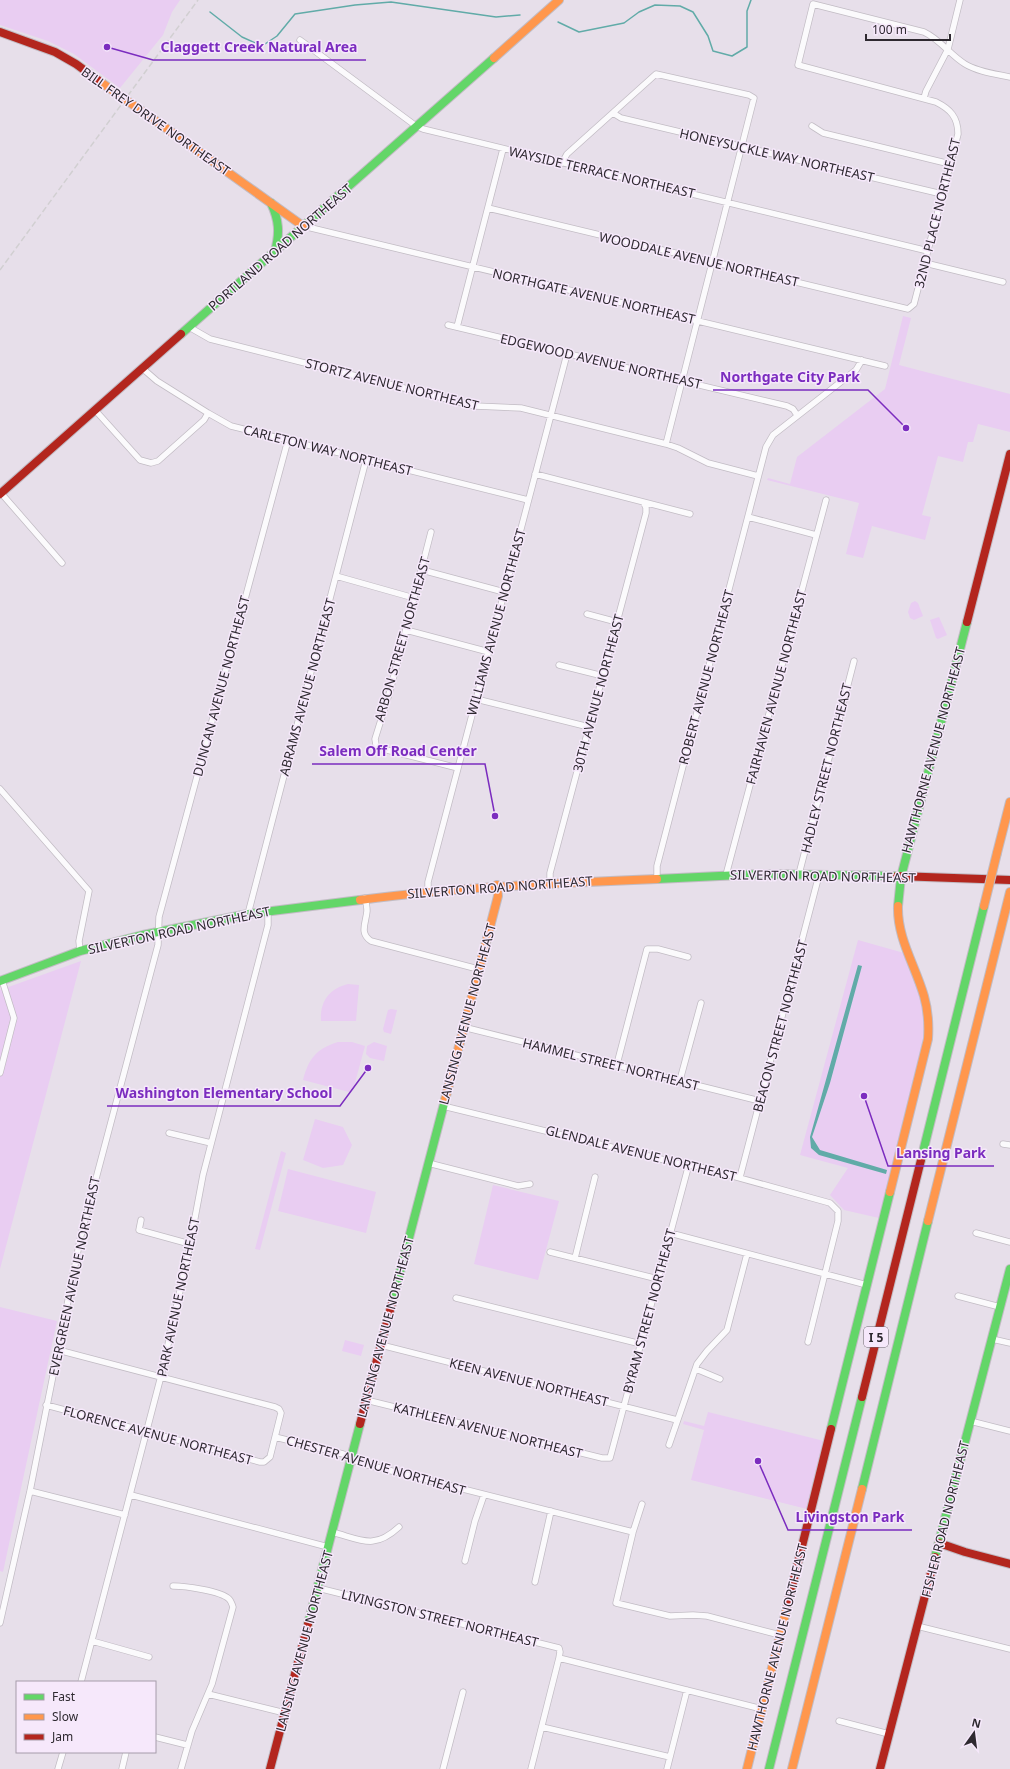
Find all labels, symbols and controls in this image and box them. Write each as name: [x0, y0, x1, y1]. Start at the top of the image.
scale bar: [866, 16, 950, 42]
text: 100 m: [872, 21, 907, 38]
callout: Claggett Creek Natural Area: [153, 34, 366, 60]
text: Claggett Creek Natural Area: [161, 37, 357, 56]
street label: BILL FREY DRIVE NORTHEAST: [78, 63, 235, 180]
street label: HONEYSUCKLE WAY NORTHEAST: [678, 124, 877, 186]
street label: 32ND PLACE NORTHEAST: [910, 135, 965, 290]
street label: WAYSIDE TERRACE NORTHEAST: [507, 142, 698, 202]
street label: PORTLAND ROAD NORTHEAST: [204, 179, 356, 315]
street label: WOODDALE AVENUE NORTHEAST: [597, 227, 801, 291]
street label: NORTHGATE AVENUE NORTHEAST: [491, 264, 698, 328]
street label: EDGEWOOD AVENUE NORTHEAST: [499, 329, 704, 393]
street label: STORTZ AVENUE NORTHEAST: [303, 354, 481, 414]
callout: Northgate City Park: [713, 364, 868, 390]
text: Northgate City Park: [720, 367, 860, 386]
street label: CARLETON WAY NORTHEAST: [242, 420, 415, 480]
street label: WILLIAMS AVENUE NORTHEAST: [462, 526, 530, 717]
street label: ARBON STREET NORTHEAST: [370, 554, 434, 724]
street label: ROBERT AVENUE NORTHEAST: [674, 587, 738, 766]
street label: FAIRHAVEN AVENUE NORTHEAST: [741, 587, 811, 786]
street label: DUNCAN AVENUE NORTHEAST: [188, 593, 254, 778]
street label: ABRAMS AVENUE NORTHEAST: [275, 595, 340, 778]
street label: 30TH AVENUE NORTHEAST: [568, 611, 628, 774]
street label: HAWTHORNE AVENUE NORTHEAST: [897, 644, 969, 855]
street label: HADLEY STREET NORTHEAST: [796, 680, 856, 855]
callout: Salem Off Road Center: [312, 738, 485, 764]
text: Salem Off Road Center: [319, 741, 477, 760]
street label: SILVERTON ROAD NORTHEAST: [730, 865, 917, 887]
street label: SILVERTON ROAD NORTHEAST: [407, 871, 594, 902]
street label: SILVERTON ROAD NORTHEAST: [86, 902, 272, 958]
street label: LANSING AVENUE NORTHEAST: [434, 921, 500, 1107]
street label: BEACON STREET NORTHEAST: [748, 937, 812, 1114]
street label: HAMMEL STREET NORTHEAST: [521, 1033, 702, 1095]
callout: Washington Elementary School: [107, 1080, 340, 1106]
text: Washington Elementary School: [115, 1083, 333, 1102]
street label: GLENDALE AVENUE NORTHEAST: [544, 1121, 739, 1186]
callout: Lansing Park: [888, 1140, 994, 1166]
text: Lansing Park: [896, 1143, 986, 1162]
street label: EVERGREEN AVENUE NORTHEAST: [44, 1174, 104, 1377]
street label: PARK AVENUE NORTHEAST: [152, 1215, 204, 1378]
street label: BYRAM STREET NORTHEAST: [618, 1226, 680, 1395]
street label: LANSING AVENUE NORTHEAST: [352, 1234, 418, 1420]
road number: I 5: [864, 1327, 888, 1347]
street label: KEEN AVENUE NORTHEAST: [448, 1353, 611, 1411]
street label: KATHLEEN AVENUE NORTHEAST: [391, 1398, 585, 1462]
street label: FLORENCE AVENUE NORTHEAST: [61, 1401, 255, 1469]
street label: CHESTER AVENUE NORTHEAST: [284, 1431, 469, 1499]
street label: FISHER ROAD NORTHEAST: [917, 1438, 973, 1599]
callout: Livingston Park: [788, 1504, 912, 1530]
text: Livingston Park: [796, 1507, 905, 1526]
street label: HAWTHORNE AVENUE NORTHEAST: [743, 1541, 812, 1752]
street label: LANSING AVENUE NORTHEAST: [271, 1548, 337, 1734]
street label: LIVINGSTON STREET NORTHEAST: [339, 1585, 541, 1651]
legend: [16, 1681, 156, 1753]
text: Fast: [52, 1688, 76, 1705]
text: Slow: [52, 1708, 79, 1725]
north arrow: [954, 1713, 994, 1753]
text: N: [970, 1714, 983, 1731]
text: Jam: [51, 1728, 73, 1745]

